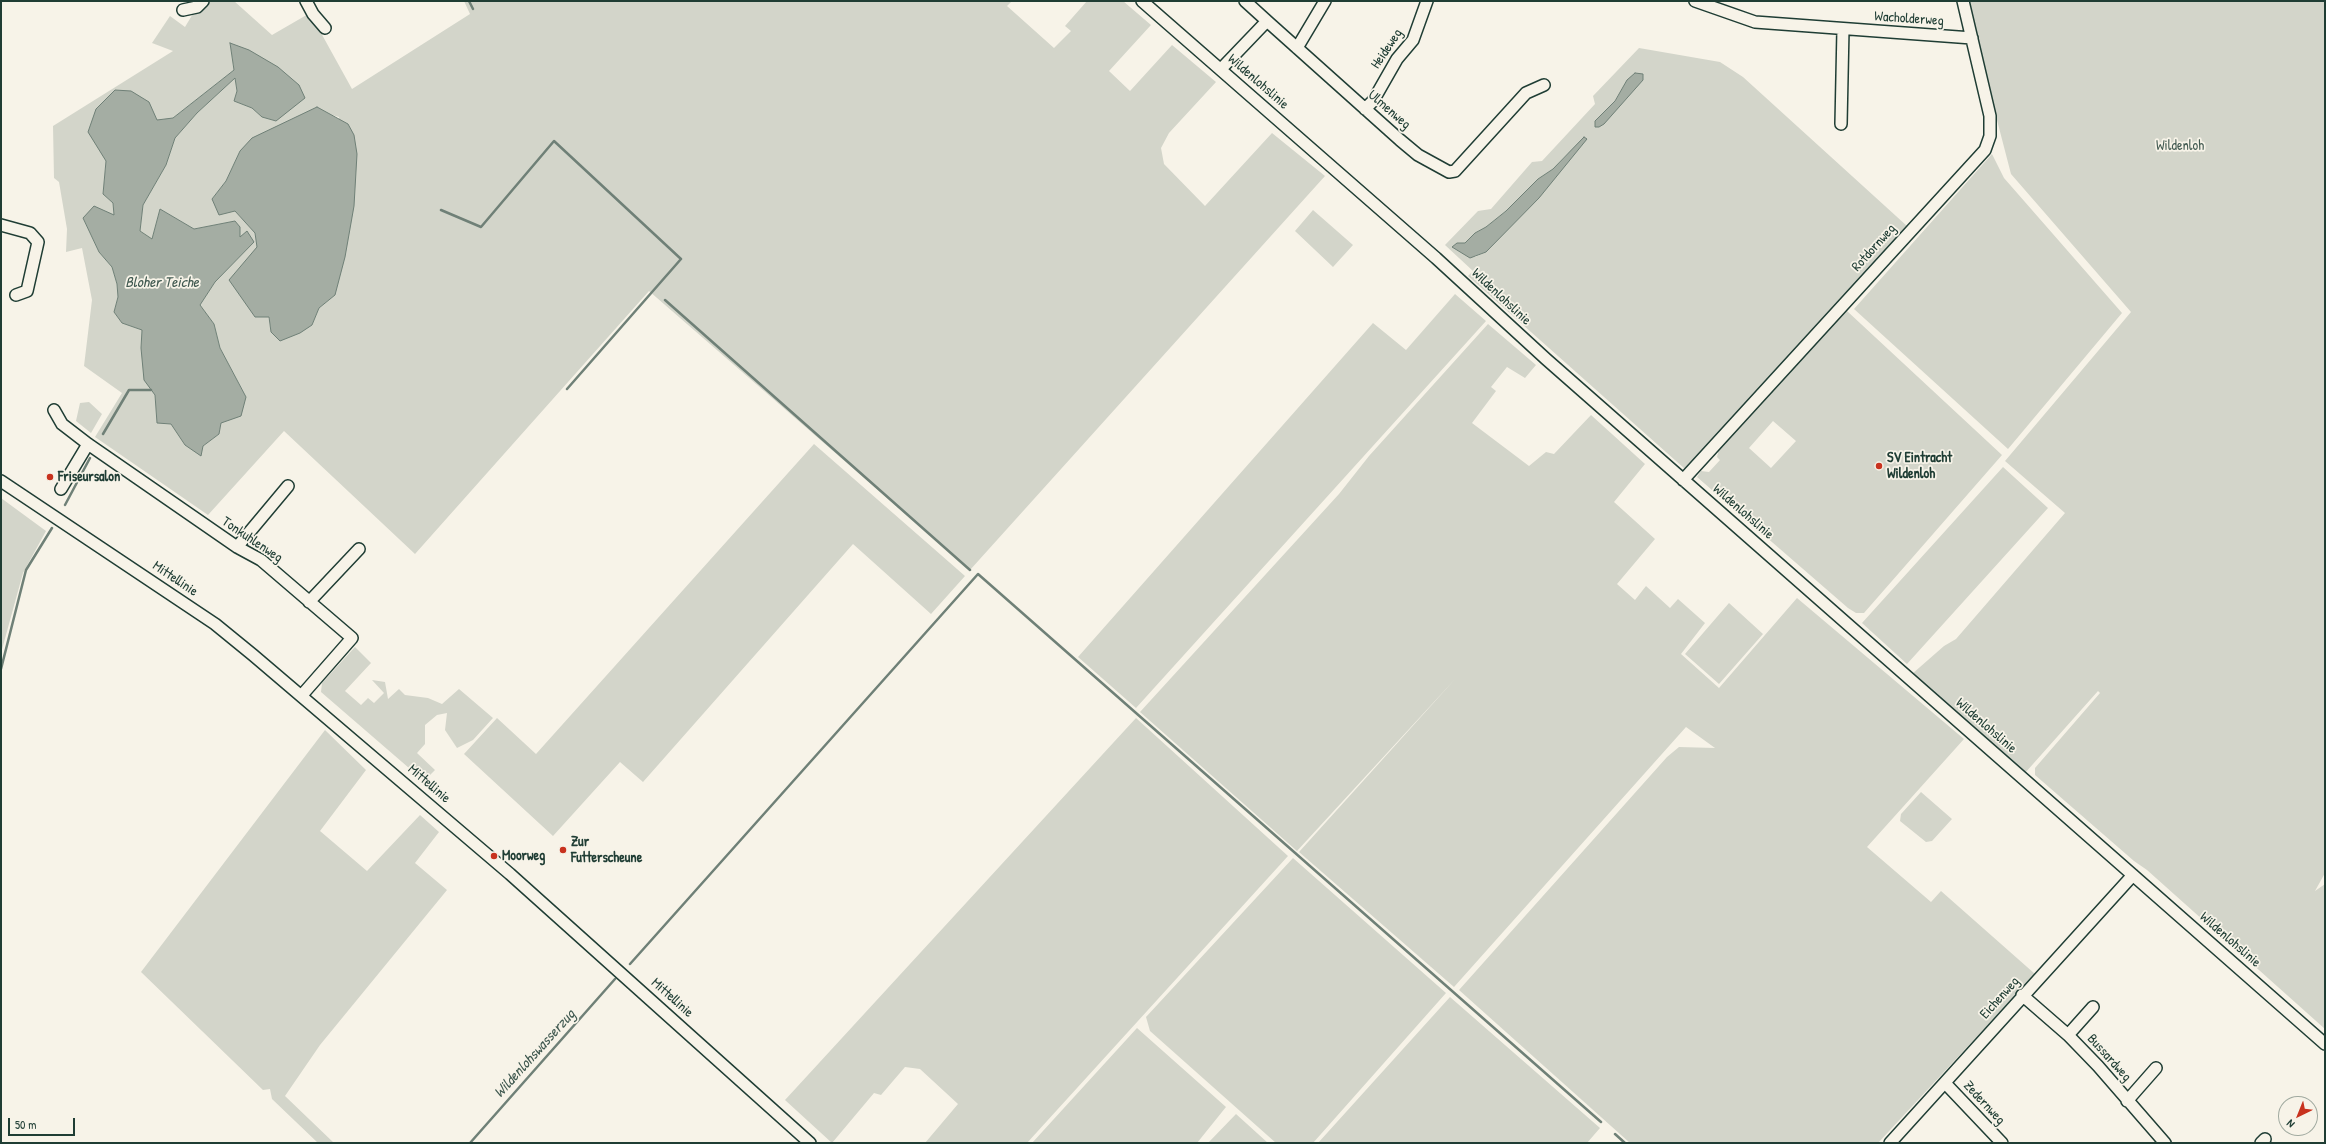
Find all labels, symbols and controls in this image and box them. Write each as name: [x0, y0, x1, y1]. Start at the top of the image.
street label: Wacholderweg: [1874, 8, 1944, 30]
street label: Heideweg: [1368, 26, 1406, 72]
street label: Wildenlohslinie: [1224, 51, 1292, 113]
street label: Ulmenweg: [1364, 87, 1414, 133]
park label: Wildenloh: [2156, 138, 2204, 154]
street label: Rotdornweg: [1848, 221, 1900, 275]
street label: Wildenlohslinie: [1468, 265, 1534, 329]
water label: Bloher Teiche: [125, 274, 199, 292]
place label: SV Eintracht Wildenloh: [1887, 450, 1952, 482]
marker: SV Eintracht Wildenloh: [1874, 461, 1884, 471]
place label: Friseursalon: [58, 469, 120, 485]
marker: Friseursalon: [45, 472, 55, 482]
street label: Wildenlohslinie: [1709, 481, 1777, 543]
street label: Tonkuhlenweg: [218, 514, 286, 566]
street label: Mittellinie: [149, 558, 201, 600]
street label: Wildenlohslinie: [1952, 695, 2020, 757]
street label: Mittellinie: [404, 761, 454, 807]
place label: Zur Futterscheune: [571, 834, 642, 866]
marker: Zur Futterscheune: [558, 845, 568, 855]
place label: Moorweg: [502, 848, 545, 864]
marker: Moorweg: [489, 851, 499, 861]
street label: Wildenlohslinie: [2196, 909, 2264, 971]
street label: Eichenweg: [1977, 973, 2023, 1023]
street label: Mittellinie: [647, 975, 697, 1021]
water label: Wildenlohswasserzug: [491, 1006, 579, 1102]
street label: Bussardweg: [2083, 1031, 2135, 1085]
street label: Zedernweg: [1960, 1078, 2008, 1128]
north arrow: [2278, 1096, 2318, 1136]
scale bar: [10, 1110, 77, 1136]
text: 50 m: [15, 1116, 36, 1133]
text: N: [2284, 1117, 2297, 1131]

